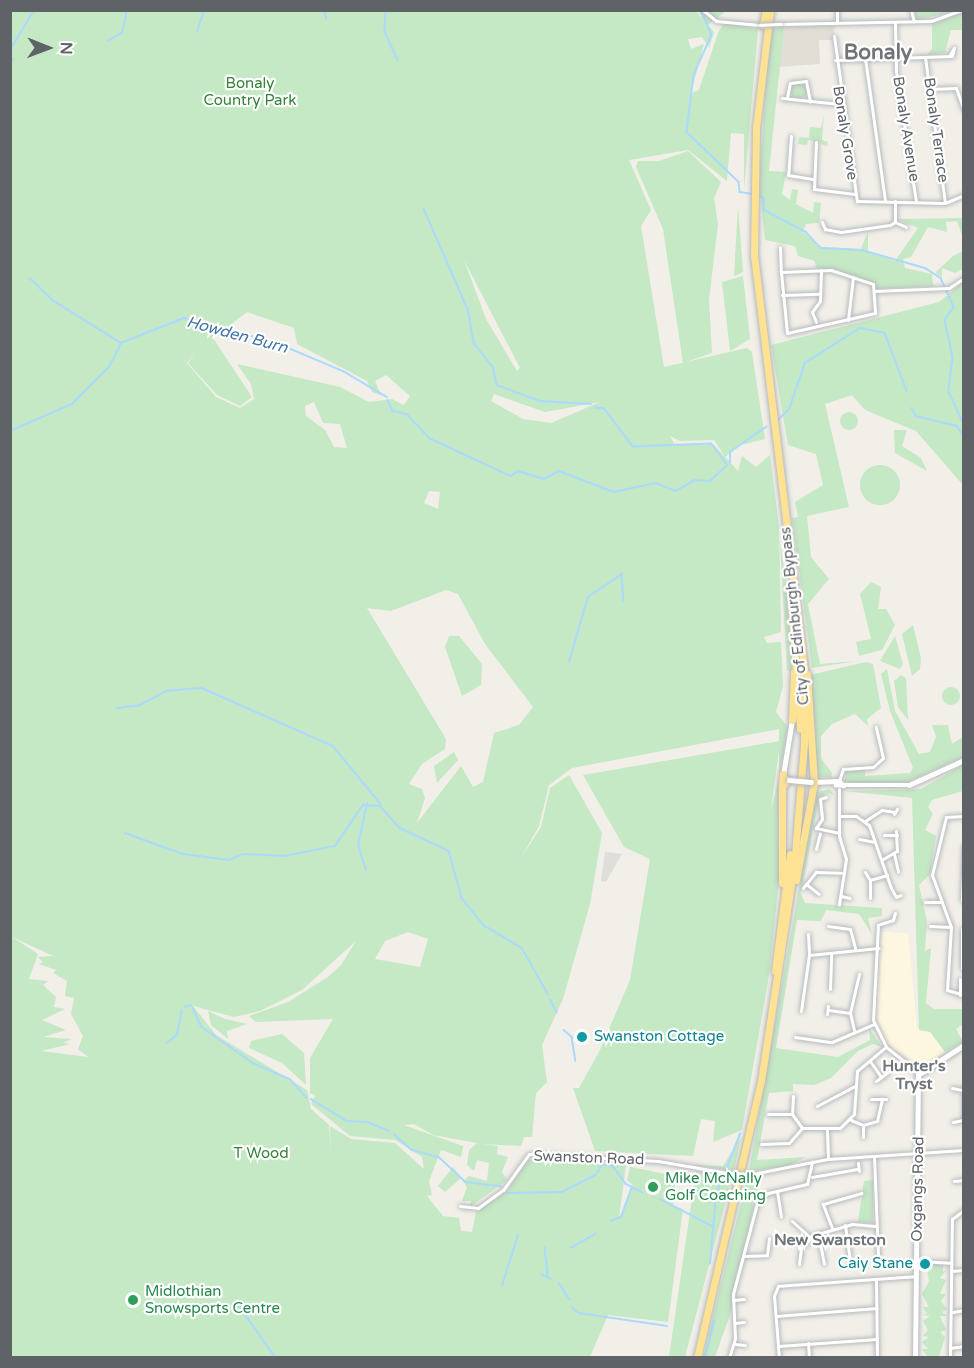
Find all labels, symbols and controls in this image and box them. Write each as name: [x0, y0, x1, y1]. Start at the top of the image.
north arrow: [18, 18, 78, 78]
district label: Bonaly: [844, 40, 912, 66]
text: N: [56, 42, 76, 55]
park label: Bonaly Country Park: [204, 74, 296, 109]
street label: Bonaly Avenue: [889, 75, 923, 183]
street label: Bonaly Terrace: [920, 76, 952, 184]
street label: Bonaly Grove: [829, 85, 861, 181]
water label: Howden Burn: [184, 312, 290, 358]
street label: City of Edinburgh Bypass: [777, 526, 813, 706]
place label: Swanston Cottage: [594, 1028, 724, 1046]
marker: Swanston Cottage: [575, 1030, 589, 1044]
district label: Hunter's Tryst: [882, 1056, 946, 1094]
street label: Oxgangs Road: [908, 1136, 928, 1242]
park label: T Wood: [233, 1145, 289, 1163]
street label: Swanston Road: [533, 1147, 645, 1169]
place label: Mike McNally Golf Coaching: [665, 1169, 766, 1204]
marker: Mike McNally Golf Coaching: [646, 1180, 660, 1194]
district label: New Swanston: [774, 1230, 886, 1250]
place label: Caiy Stane: [838, 1255, 913, 1273]
marker: Caiy Stane: [918, 1257, 932, 1271]
place label: Midlothian Snowsports Centre: [145, 1282, 280, 1317]
marker: Midlothian Snowsports Centre: [126, 1293, 140, 1307]

